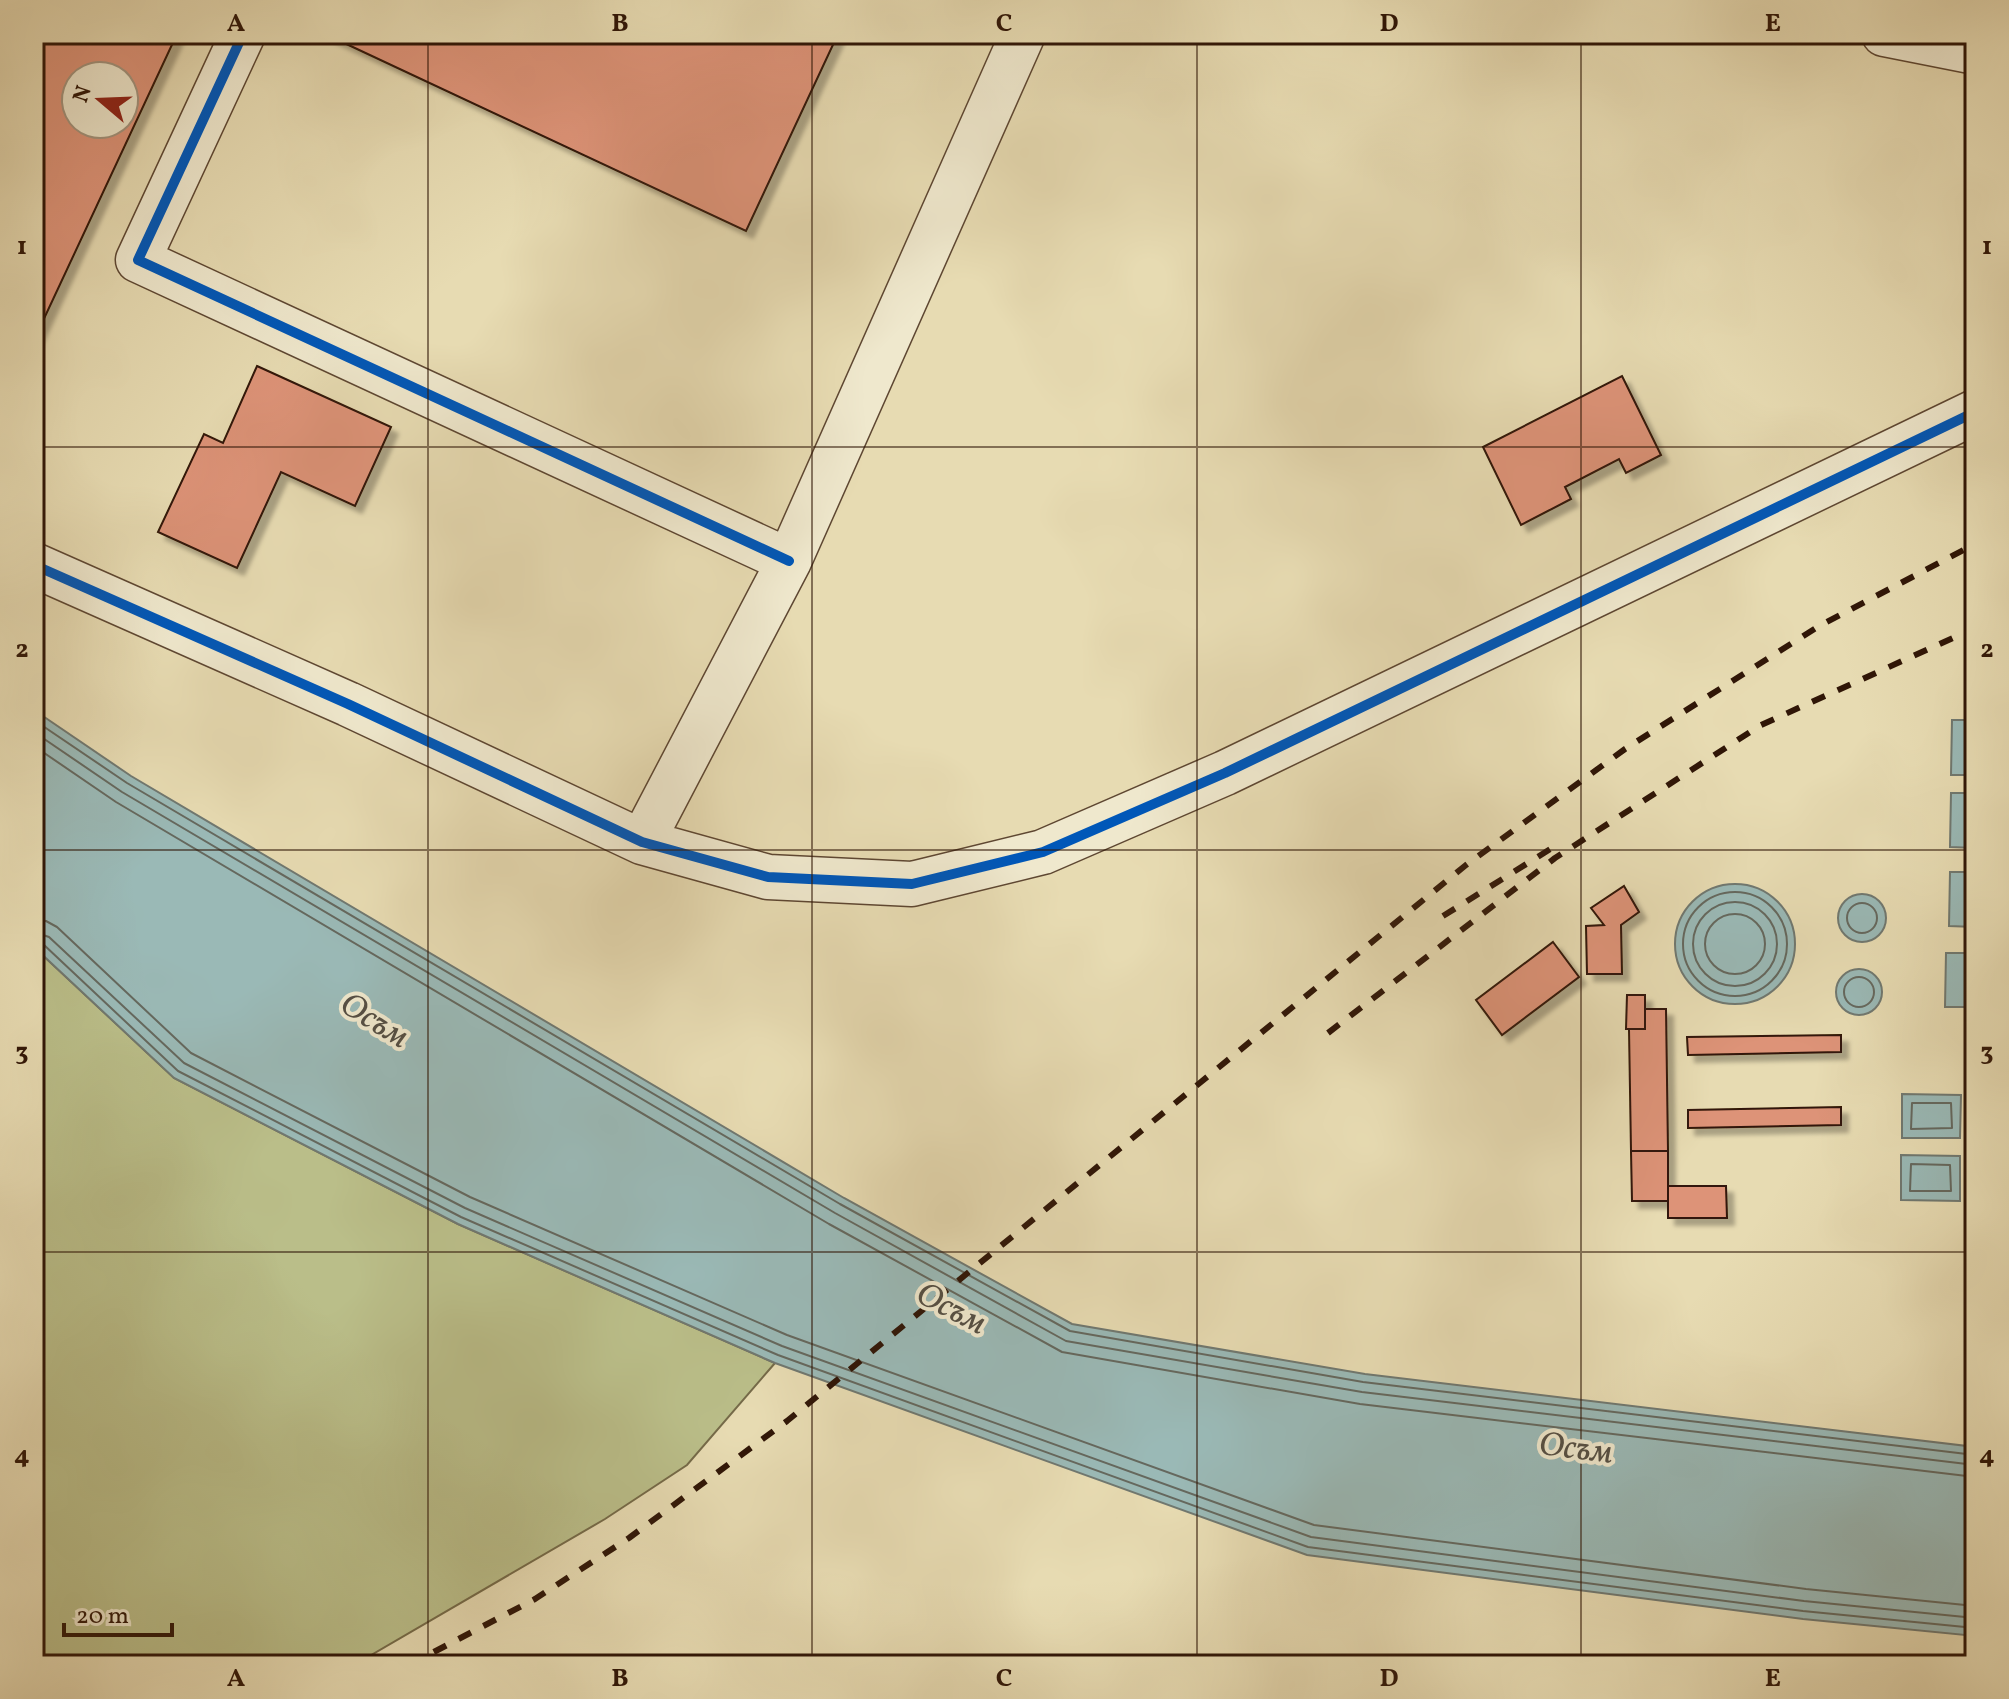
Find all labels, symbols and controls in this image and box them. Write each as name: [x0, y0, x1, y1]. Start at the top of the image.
text: A: [227, 6, 246, 42]
text: B: [611, 6, 629, 42]
text: C: [996, 6, 1012, 42]
text: D: [1379, 6, 1399, 42]
text: E: [1765, 6, 1781, 42]
north arrow: [60, 60, 140, 140]
text: N: [66, 82, 101, 107]
text: 1: [17, 229, 27, 265]
text: 1: [1982, 229, 1992, 265]
text: 2: [15, 632, 29, 668]
text: 2: [1980, 632, 1994, 668]
water label: Осъм: [330, 982, 418, 1062]
text: 3: [15, 1035, 29, 1071]
text: 3: [1980, 1035, 1994, 1071]
water label: Осъм: [907, 1272, 995, 1348]
water label: Осъм: [1536, 1422, 1616, 1478]
text: 4: [14, 1438, 30, 1474]
text: 4: [1979, 1438, 1995, 1474]
scale bar: [64, 1587, 172, 1637]
text: 20 m: [76, 1600, 129, 1634]
text: A: [227, 1661, 246, 1697]
text: B: [611, 1661, 629, 1697]
text: C: [996, 1661, 1012, 1697]
text: D: [1379, 1661, 1399, 1697]
text: E: [1765, 1661, 1781, 1697]

